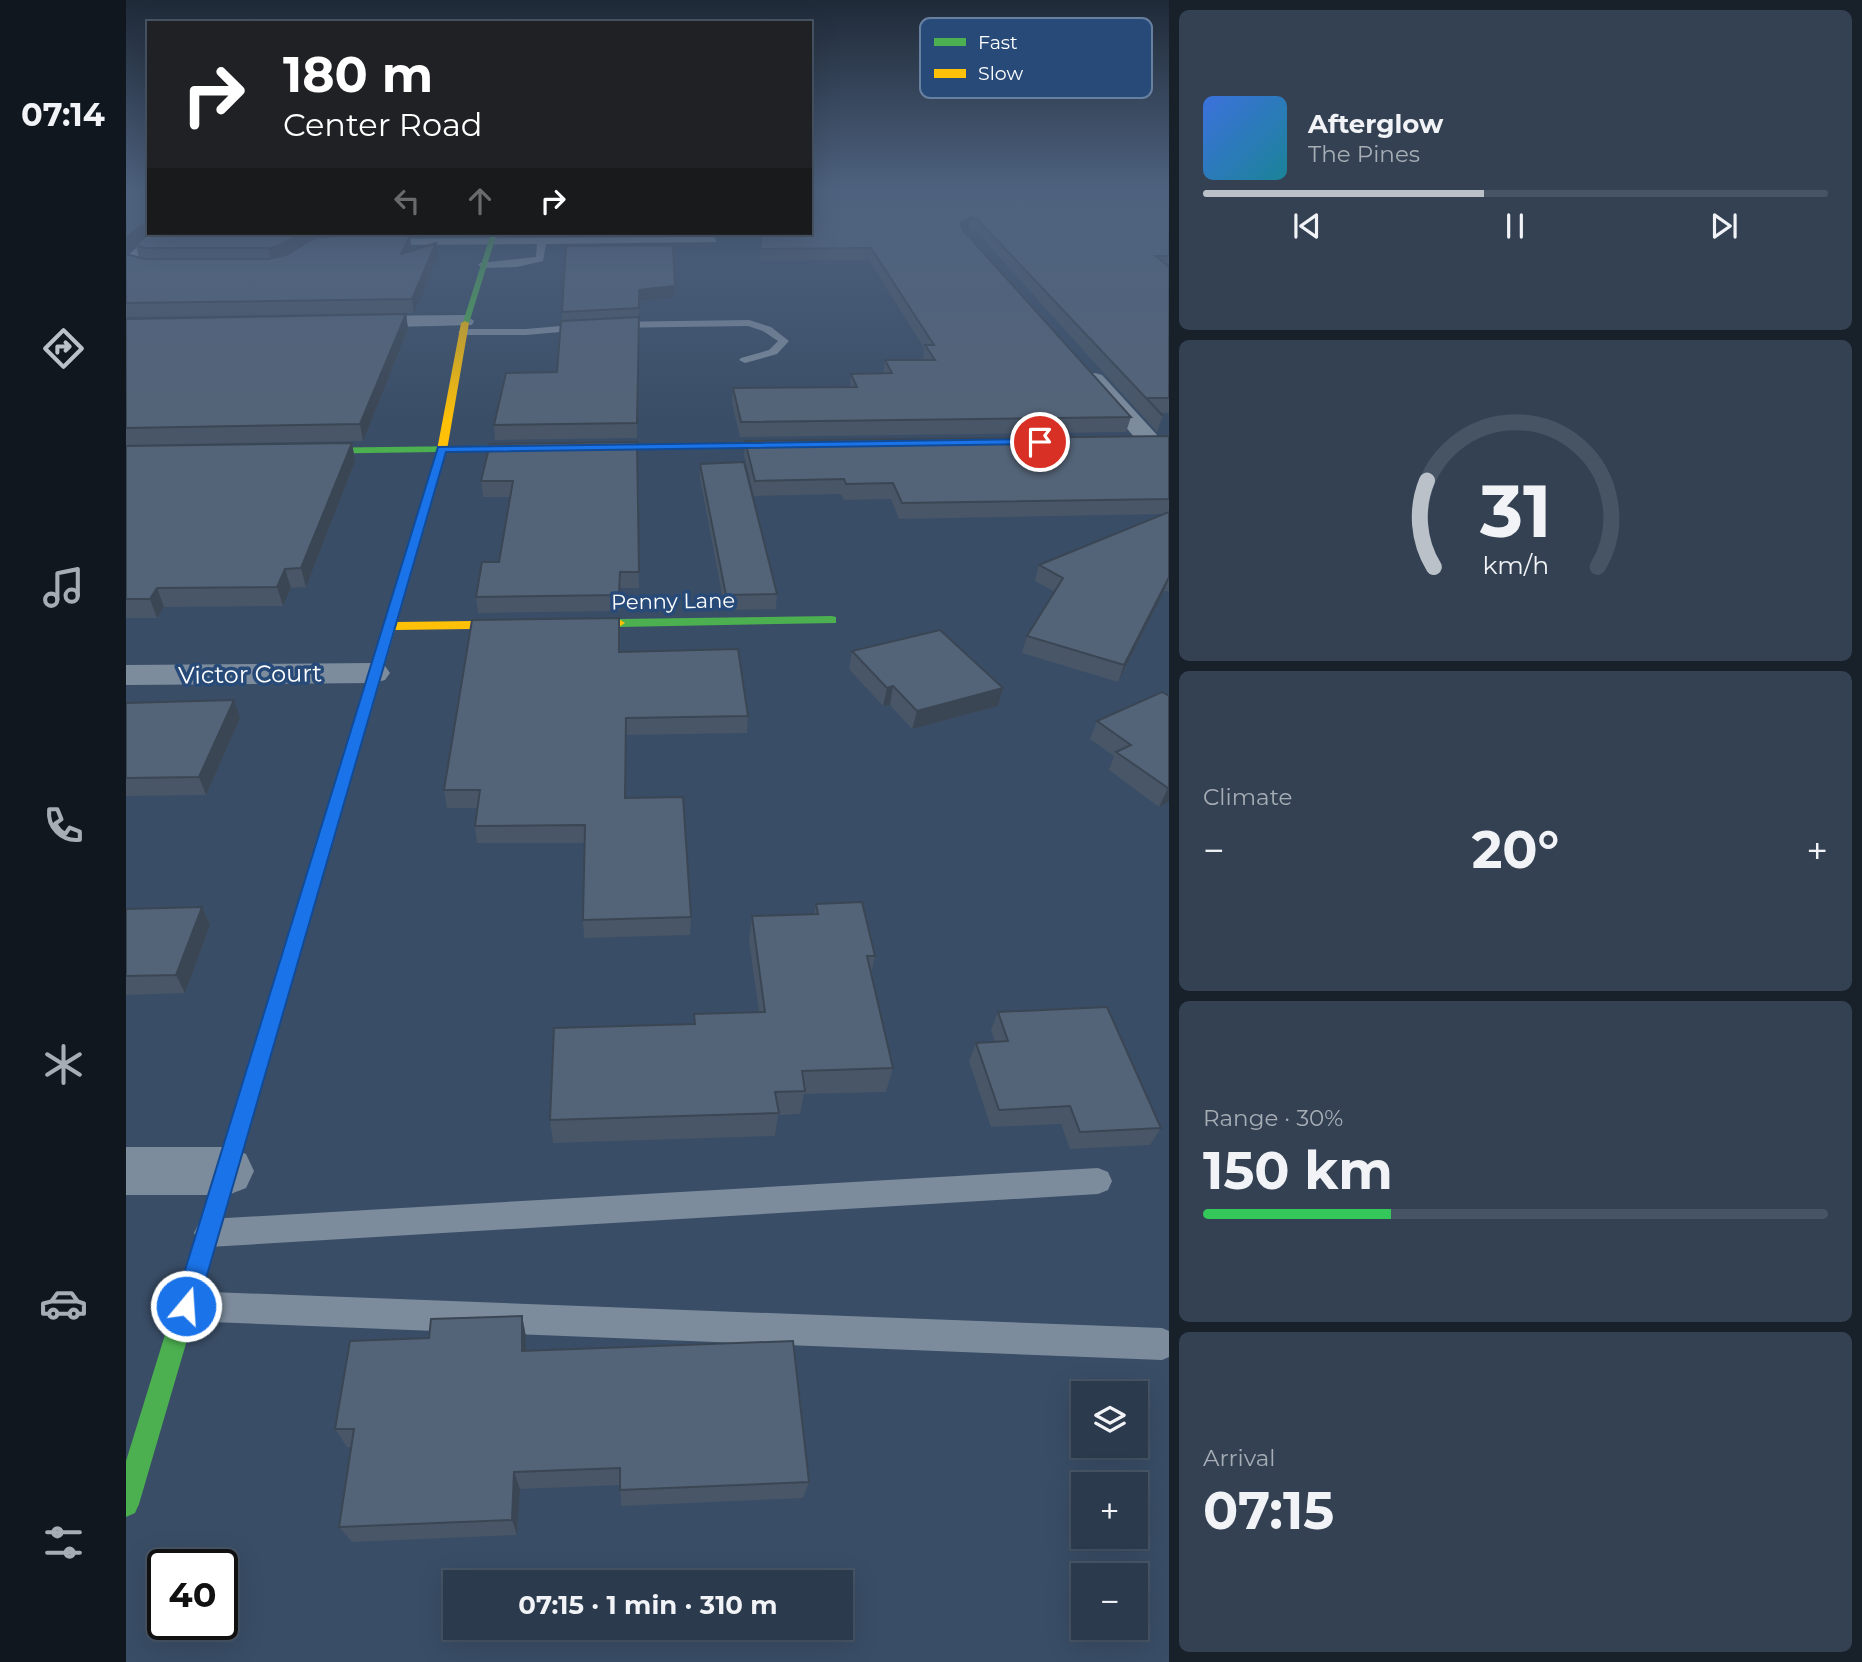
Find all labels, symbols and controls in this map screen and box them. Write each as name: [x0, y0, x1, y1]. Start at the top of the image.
legend: [920, 18, 1152, 98]
text: Fast: [978, 31, 1018, 54]
text: 180 m: [283, 45, 433, 104]
icon: right: [168, 49, 259, 140]
text: Slow: [978, 62, 1023, 85]
text: 07:14: [21, 95, 105, 134]
text: Center Road: [283, 105, 483, 144]
text: Afterglow: [1308, 108, 1443, 140]
text: The Pines: [1308, 140, 1420, 168]
icon: left: [388, 182, 426, 220]
icon: ahead: [461, 182, 499, 220]
icon: right: [534, 182, 572, 220]
icon: previous: [1288, 207, 1326, 245]
icon: pause: [1496, 207, 1534, 245]
icon: next: [1705, 207, 1743, 245]
icon: directions: [39, 324, 88, 373]
pin: [1010, 412, 1070, 472]
icon: arrive: [1021, 423, 1059, 461]
text: 31: [1479, 467, 1551, 555]
text: km/h: [1482, 549, 1549, 579]
icon: music: [39, 563, 88, 612]
street label: Penny Lane: [611, 587, 735, 615]
street label: Victor Court: [178, 658, 323, 690]
text: Climate: [1203, 783, 1292, 811]
icon: phone: [39, 801, 88, 850]
text: 20°: [1472, 818, 1559, 881]
text: −: [1203, 827, 1225, 874]
text: +: [1806, 827, 1828, 874]
icon: climate: [39, 1040, 88, 1089]
text: Range · 30%: [1203, 1104, 1343, 1132]
text: 150 km: [1203, 1139, 1393, 1202]
position arrow: [149, 1269, 223, 1343]
icon: car: [39, 1279, 88, 1328]
map controls: [1071, 1381, 1148, 1640]
button: layers: [1071, 1381, 1148, 1458]
text: Arrival: [1203, 1444, 1276, 1472]
button: +: [1071, 1472, 1148, 1549]
text: 07:15: [1203, 1479, 1334, 1542]
icon: filters: [39, 1518, 88, 1567]
speed limit sign: 40: [147, 1549, 238, 1640]
button: −: [1071, 1563, 1148, 1640]
text: 07:15 · 1 min · 310 m: [518, 1589, 778, 1621]

